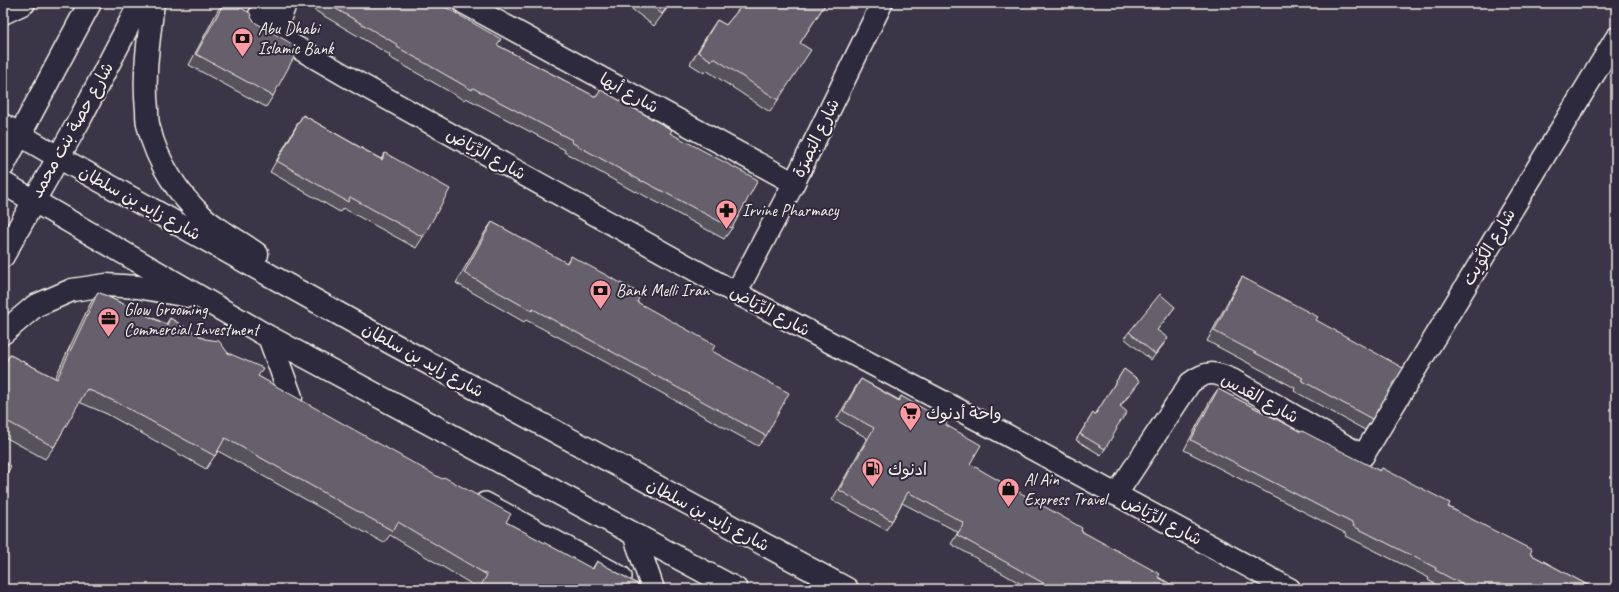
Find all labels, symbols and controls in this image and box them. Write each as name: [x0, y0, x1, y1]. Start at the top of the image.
place label: Abu Dhabi Islamic Bank: [258, 18, 335, 59]
bank icon: Abu Dhabi Islamic Bank: [229, 25, 255, 58]
street label: شارع حصة بنت محمد: [26, 58, 119, 202]
street label: شارع أبها: [595, 68, 662, 119]
street label: شارع البَصرَة: [788, 95, 845, 181]
street label: شارع الرِّيَاض: [442, 124, 529, 185]
street label: شارع زايد بن سلطان: [75, 161, 204, 246]
pharmacy icon: Irvine Pharmacy: [714, 197, 740, 230]
place label: Irvine Pharmacy: [742, 200, 840, 221]
street label: شارع الكُوَيت: [1456, 204, 1521, 290]
bank icon: Bank Melli Iran: [587, 277, 613, 310]
place label: Bank Melli Iran: [616, 280, 710, 301]
street label: شارع الرِّيَاض: [726, 281, 814, 342]
place label: Glow Grooming Commercial Investment: [124, 299, 261, 340]
office icon: Glow Grooming Commercial Investment: [96, 306, 122, 339]
street label: شارع زايد بن سلطان: [358, 318, 487, 403]
street label: شارع القدس: [1217, 368, 1302, 429]
supermarket icon: واحة أدنوك: [897, 400, 923, 433]
place label: واحة أدنوك: [926, 403, 1001, 424]
fuel station icon: ادنوك: [860, 456, 886, 489]
place label: ادنوك: [888, 459, 927, 480]
place label: Al Ain Express Travel: [1024, 469, 1110, 510]
street label: شارع زايد بن سلطان: [643, 474, 773, 557]
shop icon: Al Ain Express Travel: [996, 476, 1022, 509]
street label: شارع الرِّيَاض: [1118, 490, 1206, 551]

